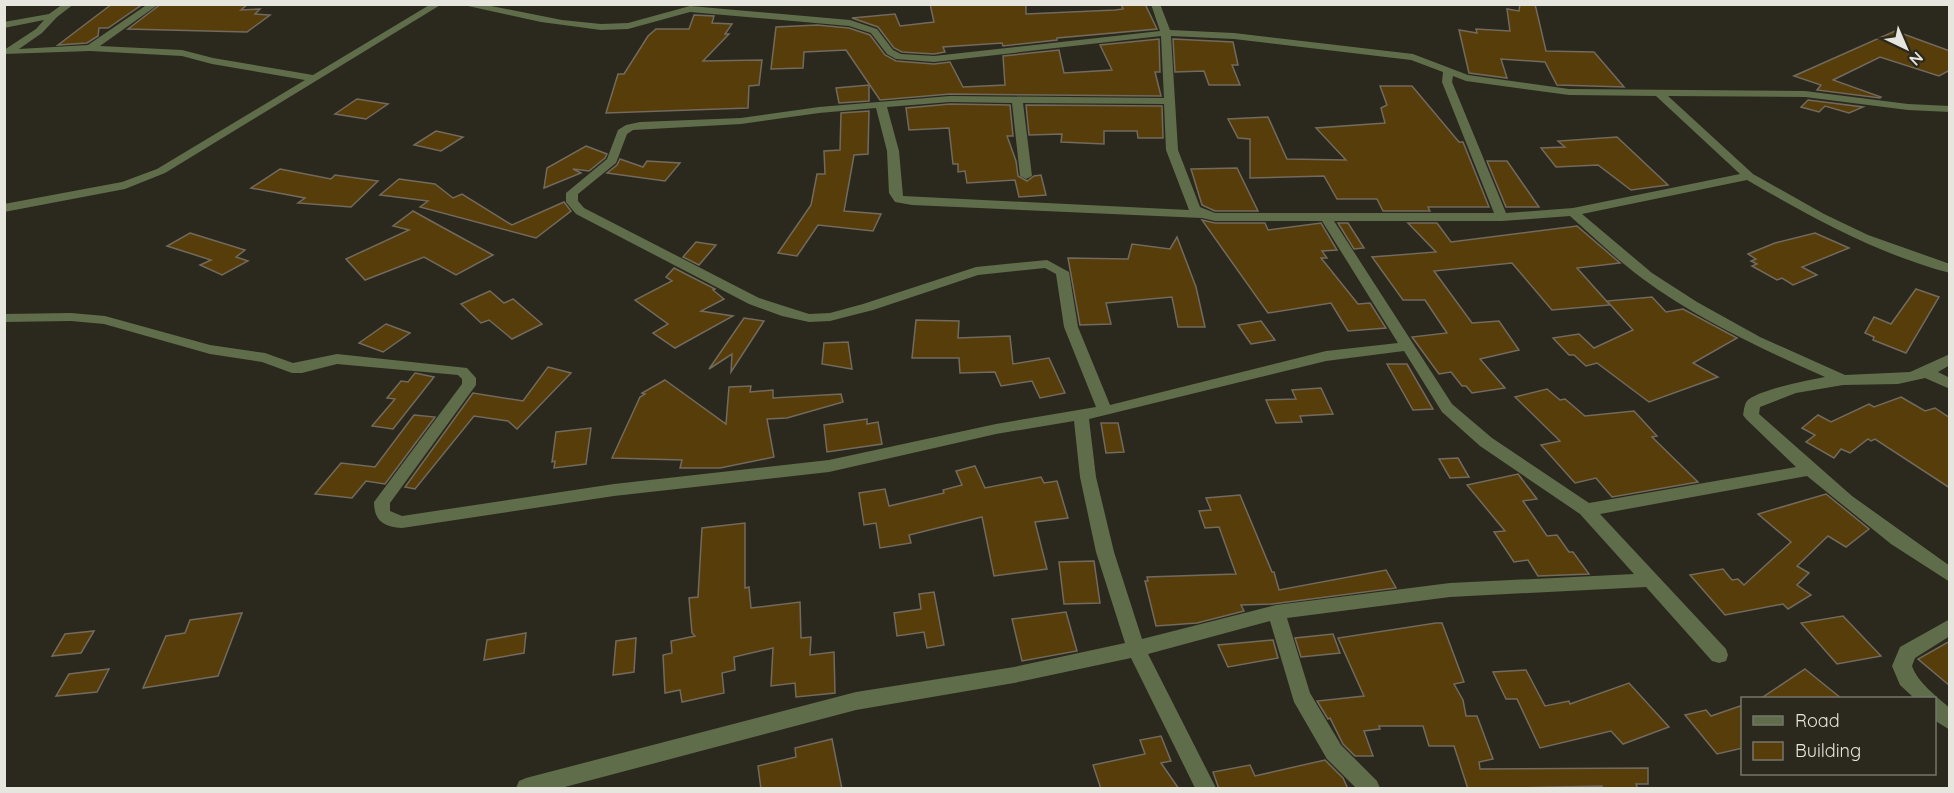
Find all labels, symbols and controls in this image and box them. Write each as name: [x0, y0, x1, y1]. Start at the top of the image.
north arrow: [1876, 18, 1936, 78]
text: N: [1905, 48, 1928, 70]
legend: [1741, 697, 1936, 775]
text: Road: [1795, 709, 1840, 732]
text: Building: [1795, 739, 1861, 762]

